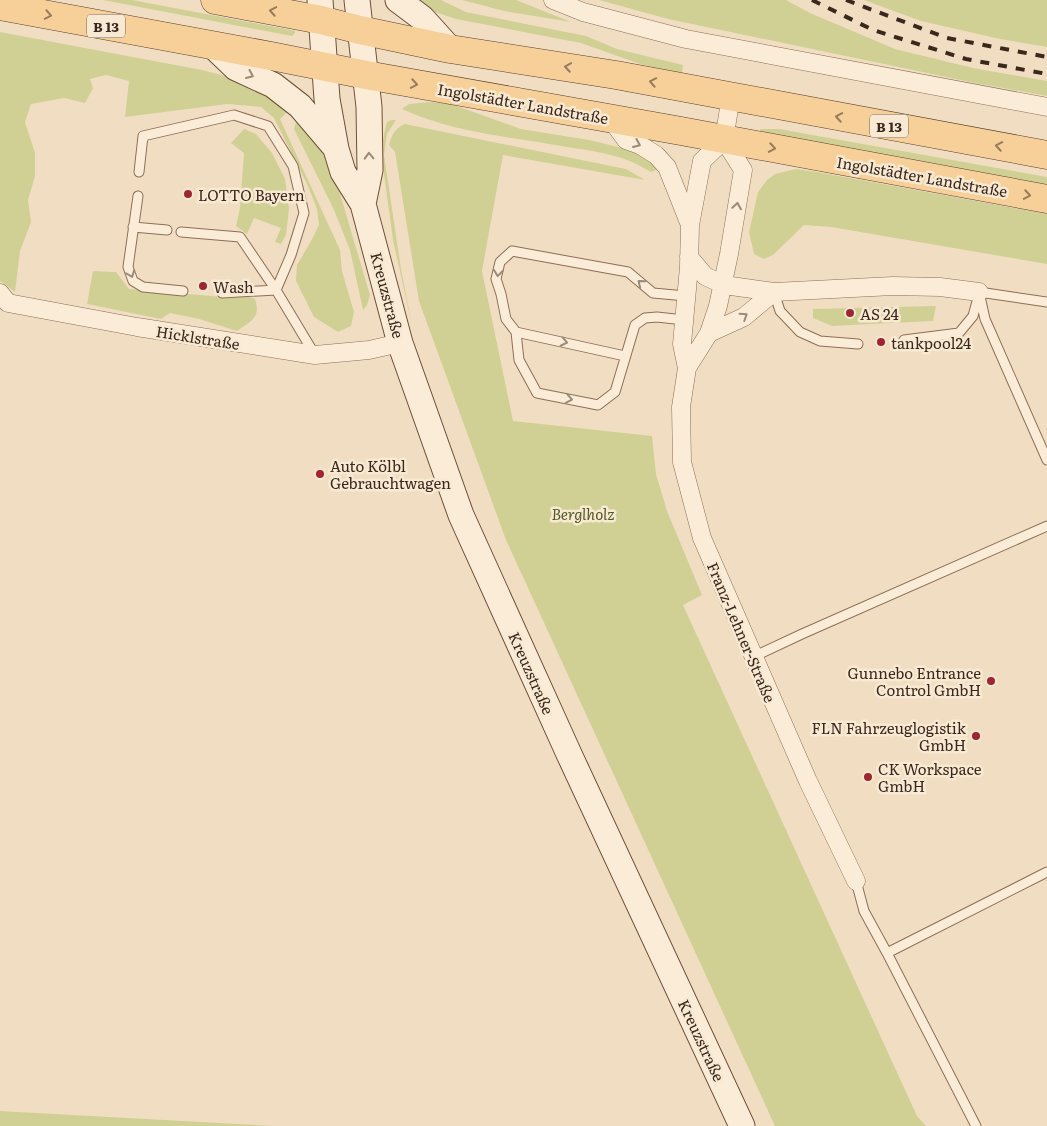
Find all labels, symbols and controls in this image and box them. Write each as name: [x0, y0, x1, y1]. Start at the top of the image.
one-way arrow: [269, 6, 278, 16]
one-way arrow: [44, 9, 52, 20]
road number: B 13: [87, 15, 125, 38]
one-way arrow: [564, 63, 572, 73]
one-way arrow: [245, 68, 254, 79]
street label: Ingolstädter Landstraße: [436, 77, 610, 129]
one-way arrow: [648, 77, 657, 87]
one-way arrow: [410, 78, 418, 88]
one-way arrow: [835, 112, 844, 122]
road number: B 13: [870, 114, 908, 138]
one-way arrow: [632, 138, 641, 149]
one-way arrow: [995, 141, 1003, 152]
one-way arrow: [767, 143, 776, 153]
street label: Ingolstädter Landstraße: [835, 150, 1009, 202]
one-way arrow: [364, 151, 375, 159]
place label: LOTTO Bayern: [198, 183, 305, 206]
marker: LOTTO Bayern: [182, 188, 194, 200]
one-way arrow: [1022, 190, 1031, 200]
one-way arrow: [731, 202, 742, 210]
street label: Kreuzstraße: [365, 249, 411, 341]
one-way arrow: [125, 269, 135, 278]
one-way arrow: [493, 270, 504, 278]
place label: Wash: [213, 275, 254, 298]
marker: Wash: [197, 280, 209, 292]
one-way arrow: [638, 281, 647, 289]
place label: AS 24: [860, 302, 899, 325]
marker: AS 24: [844, 307, 856, 319]
one-way arrow: [738, 312, 747, 322]
street label: Hicklstraße: [154, 319, 242, 355]
place label: tankpool24: [891, 331, 971, 354]
one-way arrow: [560, 336, 569, 347]
marker: tankpool24: [875, 336, 887, 348]
one-way arrow: [565, 394, 574, 404]
place label: Auto Kölbl Gebrauchtwagen: [330, 454, 451, 494]
marker: Auto Kölbl Gebrauchtwagen: [314, 468, 326, 480]
park label: Berglholz: [552, 502, 614, 525]
street label: Franz-Lehner-Straße: [702, 558, 782, 706]
street label: Kreuzstraße: [504, 628, 561, 718]
place label: Gunnebo Entrance Control GmbH: [848, 661, 981, 701]
marker: Gunnebo Entrance Control GmbH: [985, 675, 997, 687]
place label: FLN Fahrzeuglogistik GmbH: [812, 716, 967, 756]
marker: FLN Fahrzeuglogistik GmbH: [970, 730, 982, 742]
place label: CK Workspace GmbH: [878, 757, 982, 797]
marker: CK Workspace GmbH: [862, 771, 874, 783]
street label: Kreuzstraße: [673, 995, 731, 1085]

